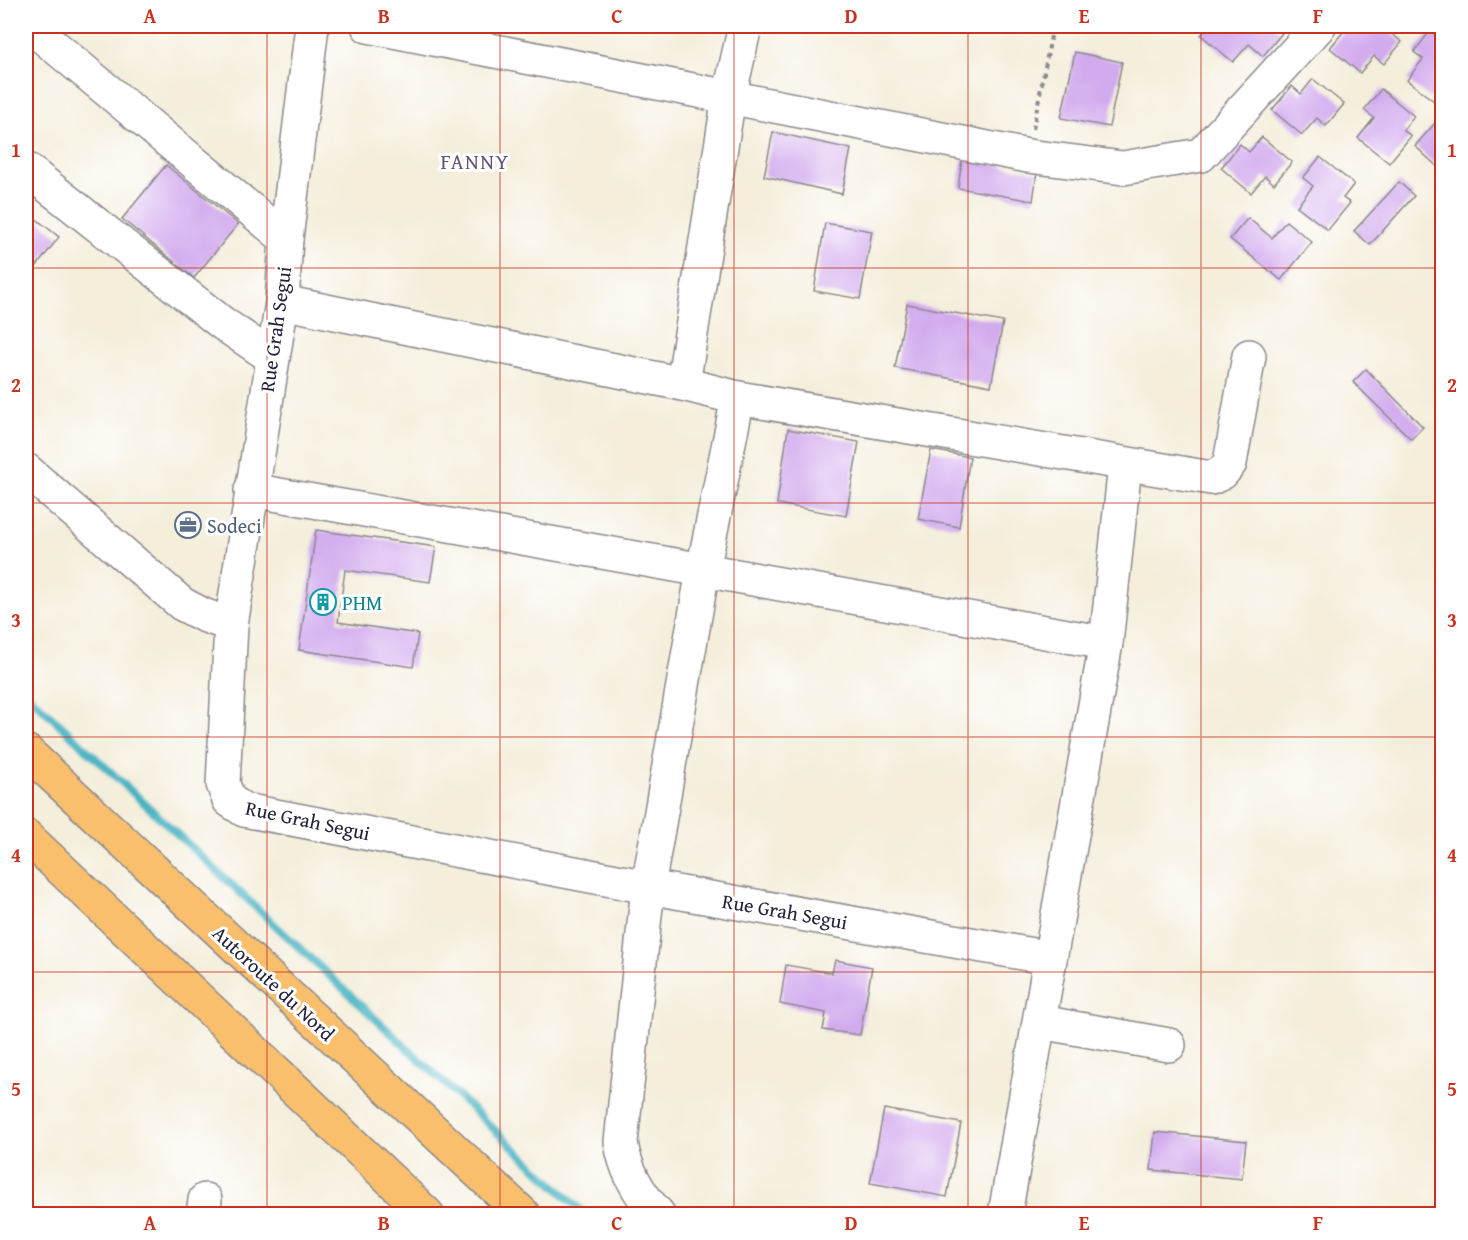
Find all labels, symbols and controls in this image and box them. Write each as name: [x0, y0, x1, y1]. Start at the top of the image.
text: A: [144, 1, 157, 30]
text: B: [378, 1, 390, 30]
text: C: [611, 1, 623, 30]
text: D: [844, 1, 858, 30]
text: E: [1079, 1, 1090, 30]
text: F: [1313, 1, 1323, 30]
text: 1: [11, 135, 21, 164]
text: 1: [1447, 135, 1457, 164]
district label: FANNY: [440, 146, 510, 177]
street label: Rue Grah Segui: [252, 264, 298, 394]
text: 2: [11, 370, 21, 399]
text: 2: [1447, 370, 1457, 399]
office icon: Sodeci: [173, 510, 203, 540]
place label: Sodeci: [207, 511, 262, 540]
building icon: PHM: [308, 587, 338, 617]
place label: PHM: [342, 588, 382, 617]
text: 3: [11, 605, 21, 634]
text: 3: [1447, 605, 1457, 634]
street label: Rue Grah Segui: [243, 793, 373, 847]
text: 4: [11, 840, 21, 869]
text: 4: [1447, 840, 1457, 869]
street label: Rue Grah Segui: [720, 886, 850, 936]
street label: Autoroute du Nord: [206, 919, 342, 1048]
text: 5: [11, 1074, 21, 1103]
text: 5: [1447, 1074, 1457, 1103]
text: A: [144, 1208, 157, 1237]
text: B: [378, 1208, 390, 1237]
text: C: [611, 1208, 623, 1237]
text: D: [844, 1208, 858, 1237]
text: E: [1079, 1208, 1090, 1237]
text: F: [1313, 1208, 1323, 1237]

